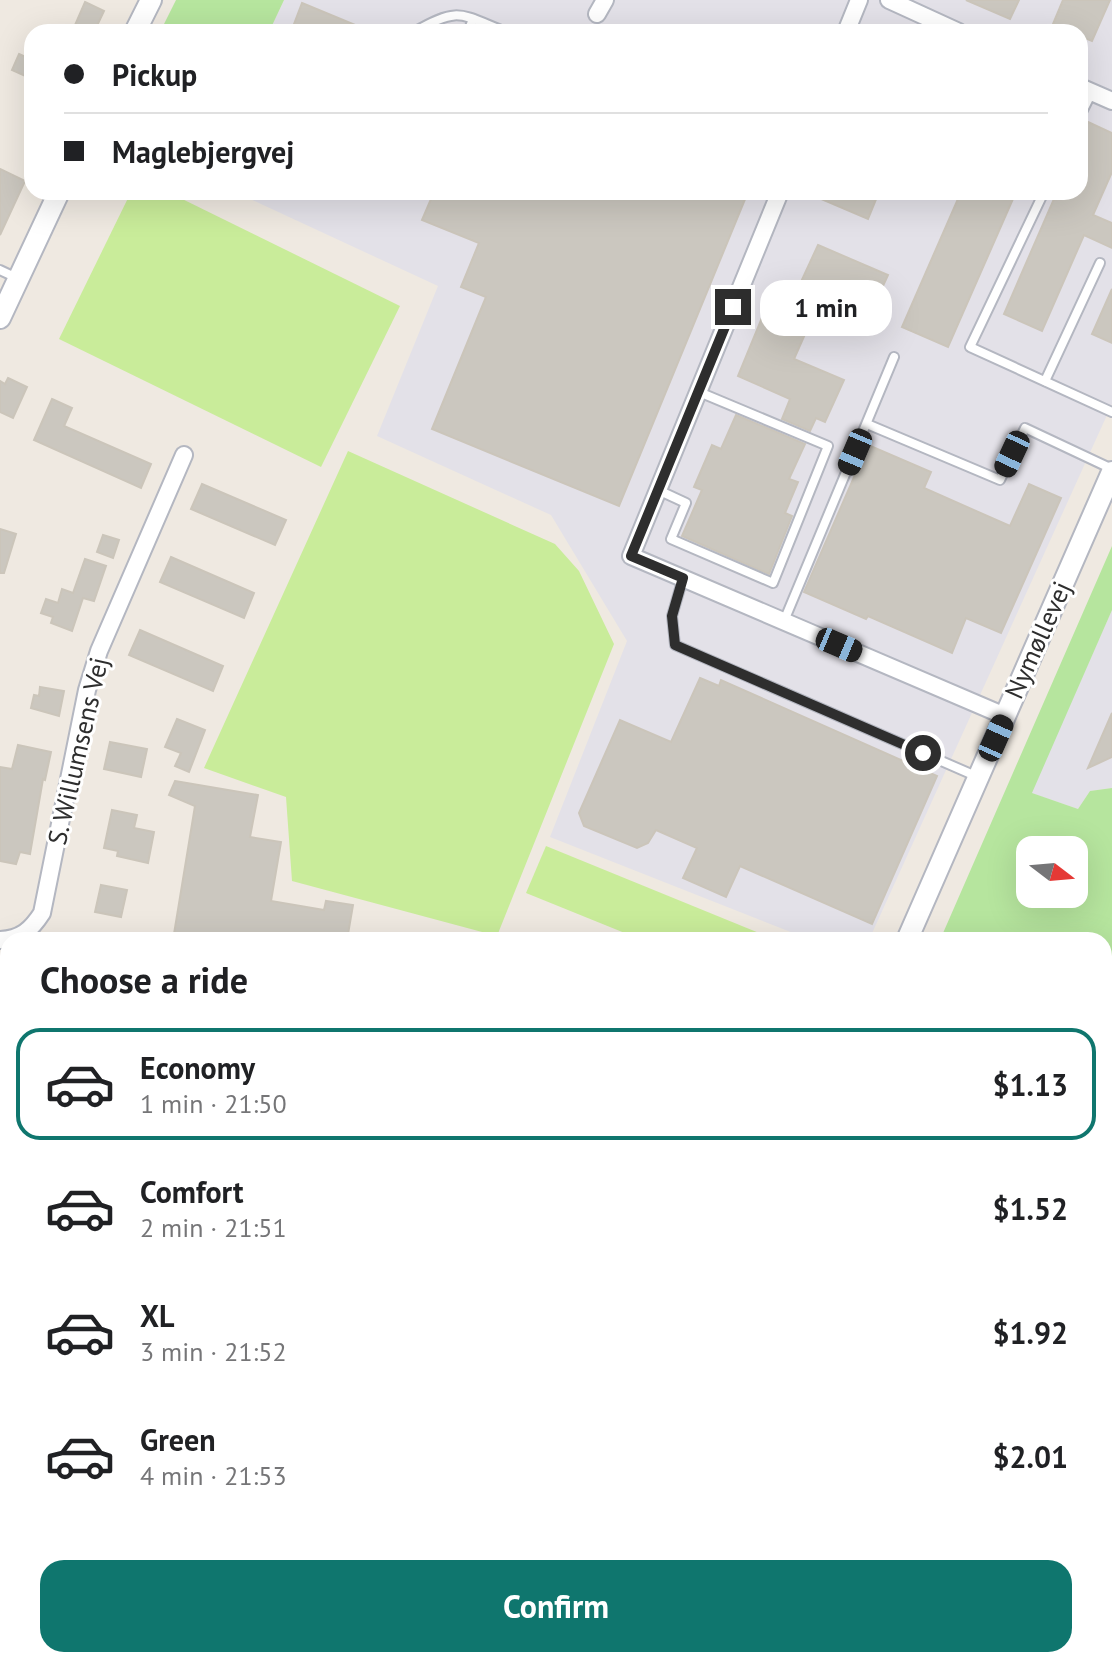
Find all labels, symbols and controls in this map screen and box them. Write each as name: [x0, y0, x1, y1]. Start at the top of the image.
text: Pickup: [112, 55, 197, 94]
text: Maglebjergvej: [112, 132, 294, 171]
callout: 1 min: [761, 279, 893, 335]
route end: [715, 289, 751, 325]
text: 1 min: [794, 291, 858, 324]
car: [835, 425, 875, 479]
car: [991, 427, 1033, 481]
street label: Nymøllevej: [997, 576, 1078, 704]
car: [812, 625, 866, 665]
street label: S. Willumsens Vej: [40, 654, 115, 848]
car: [975, 711, 1017, 765]
route start: [905, 735, 941, 771]
north arrow: [1016, 836, 1088, 908]
map controls: [1016, 836, 1088, 908]
text: Choose a ride: [40, 956, 248, 1003]
icon: car: [44, 1048, 116, 1120]
text: Economy: [140, 1048, 255, 1087]
text: $1.13: [993, 1065, 1068, 1104]
text: 1 min · 21:50: [140, 1087, 287, 1120]
icon: car: [44, 1172, 116, 1244]
text: Comfort: [140, 1172, 243, 1211]
text: $1.52: [993, 1189, 1068, 1228]
text: 2 min · 21:51: [140, 1211, 287, 1244]
icon: car: [44, 1296, 116, 1368]
text: XL: [140, 1296, 174, 1335]
text: $1.92: [993, 1313, 1068, 1352]
text: 3 min · 21:52: [140, 1335, 287, 1368]
icon: car: [44, 1420, 116, 1492]
text: Green: [140, 1420, 215, 1459]
text: $2.01: [993, 1437, 1068, 1476]
text: 4 min · 21:53: [140, 1459, 287, 1492]
button: Confirm: [40, 1560, 1072, 1652]

